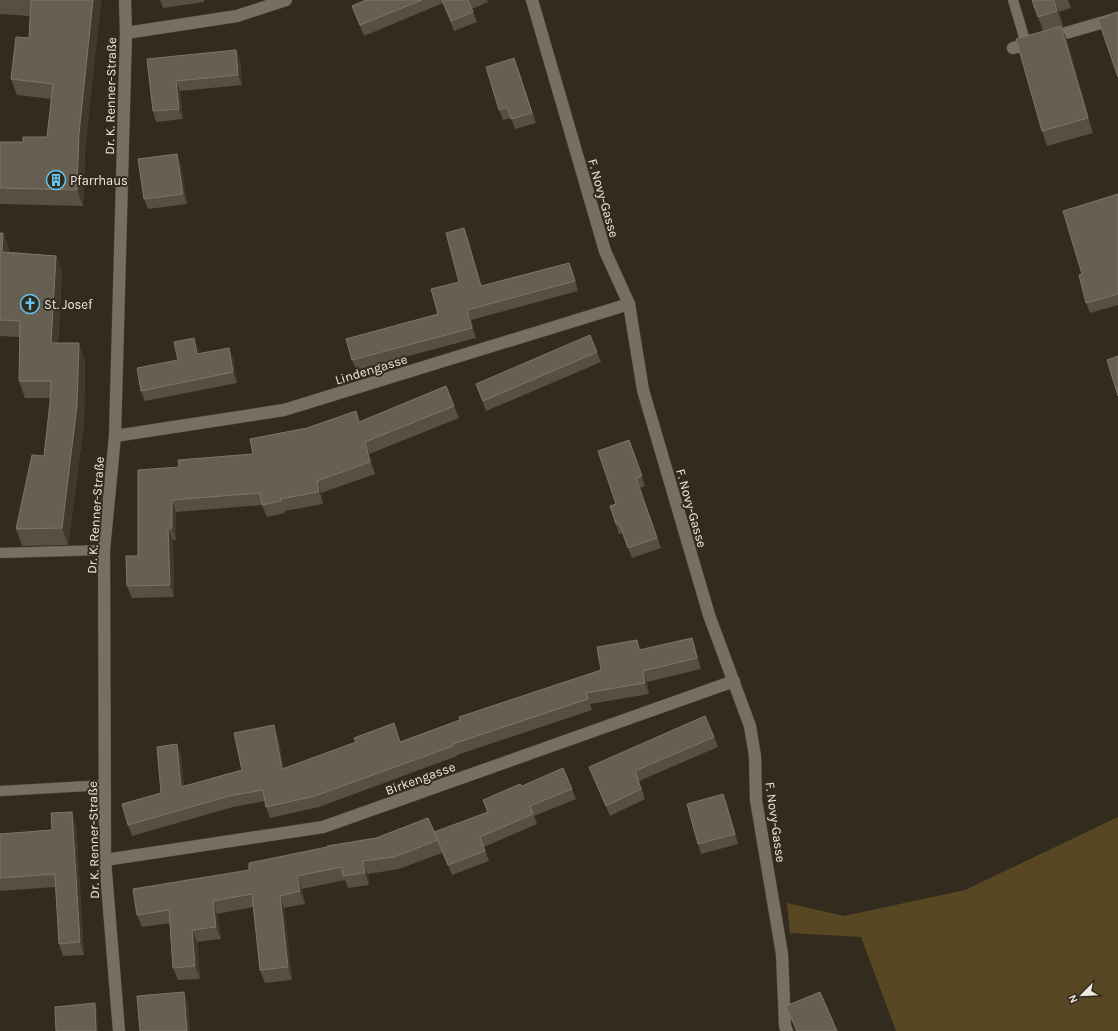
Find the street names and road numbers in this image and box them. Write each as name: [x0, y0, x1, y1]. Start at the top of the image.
street label: Dr. K. Renner-Straße: [102, 37, 119, 155]
street label: F. Novy-Gasse: [585, 157, 622, 240]
street label: Lindengasse: [333, 351, 409, 388]
street label: Dr. K. Renner-Straße: [84, 456, 107, 574]
street label: F. Novy-Gasse: [673, 467, 710, 550]
street label: Birkengasse: [383, 759, 457, 798]
street label: Dr. K. Renner-Straße: [85, 781, 102, 899]
street label: F. Novy-Gasse: [762, 781, 789, 864]

